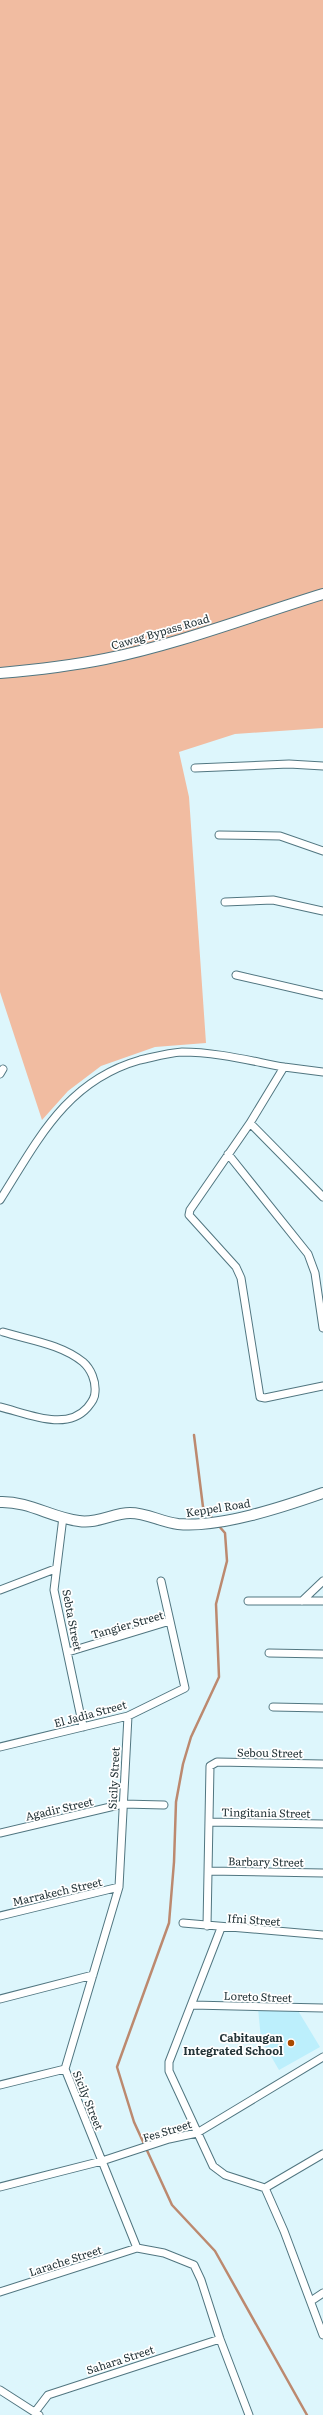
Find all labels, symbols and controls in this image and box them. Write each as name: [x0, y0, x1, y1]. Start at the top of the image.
street label: Cawag Bypass Road: [109, 609, 211, 653]
street label: Keppel Road: [185, 1494, 252, 1520]
street label: Sebta Street: [59, 1588, 87, 1653]
street label: Tangier Street: [89, 1606, 166, 1642]
street label: El Jadia Street: [52, 1696, 129, 1730]
street label: Sebou Street: [237, 1743, 304, 1761]
street label: Sicily Street: [103, 1746, 123, 1810]
street label: Agadir Street: [23, 1792, 95, 1824]
street label: Tingitania Street: [221, 1803, 311, 1821]
street label: Barbary Street: [228, 1852, 305, 1870]
street label: Marrakech Street: [11, 1873, 104, 1909]
street label: Ifni Street: [227, 1909, 282, 1929]
street label: Loreto Street: [223, 1987, 293, 2005]
place label: Cabitaugan Integrated School: [183, 2029, 283, 2058]
marker: Cabitaugan Integrated School: [286, 2038, 296, 2048]
street label: Sicily Street: [70, 2068, 108, 2133]
street label: Fes Street: [141, 2115, 194, 2145]
street label: Larache Street: [26, 2240, 104, 2279]
street label: Sahara Street: [84, 2340, 156, 2377]

